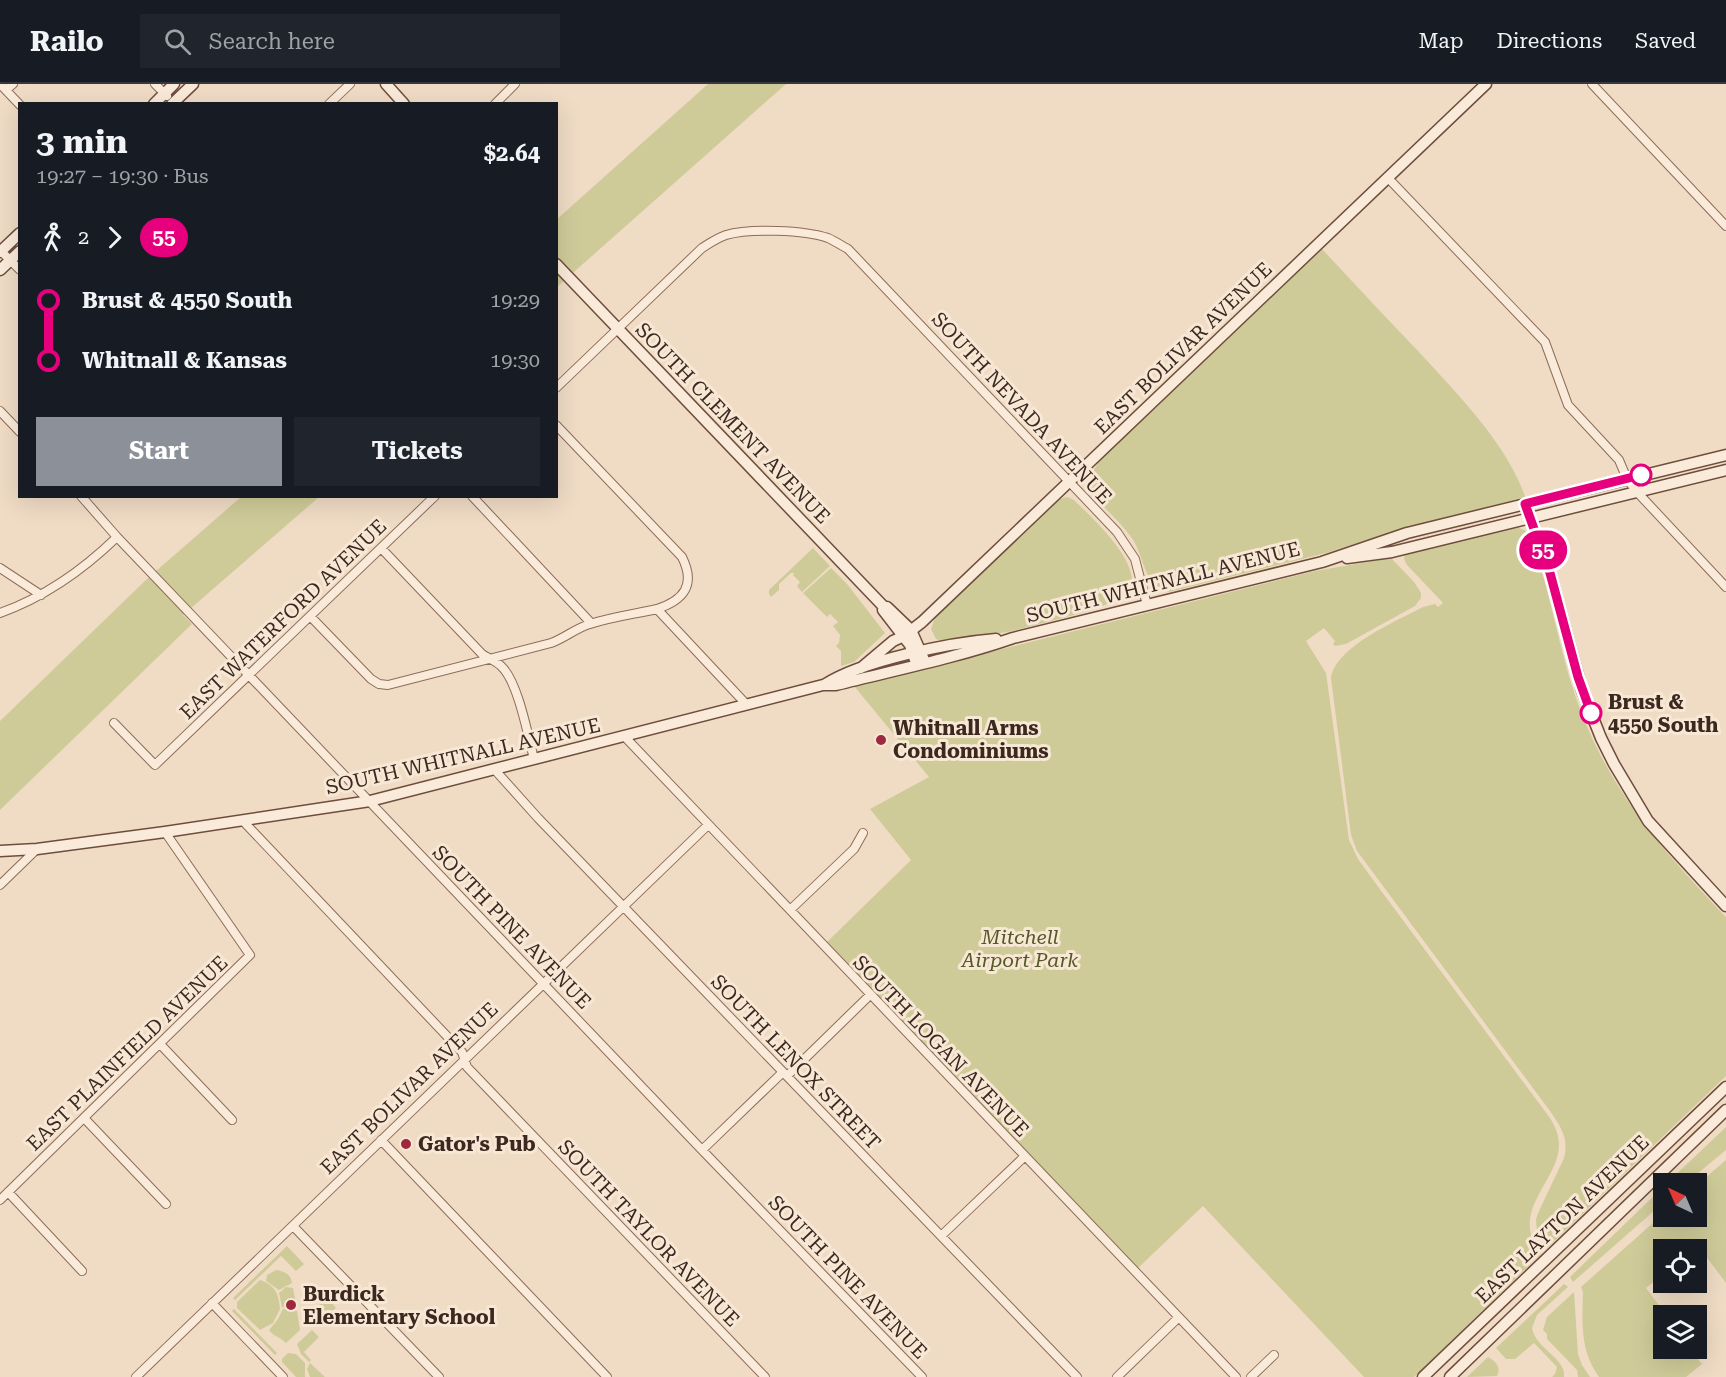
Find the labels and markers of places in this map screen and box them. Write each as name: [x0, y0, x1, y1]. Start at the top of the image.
unlabelled marker: [1630, 464, 1652, 486]
place label: Brust & 4550 South: [1608, 690, 1719, 737]
marker: Brust & 4550 South: [1580, 702, 1602, 724]
place label: Whitnall Arms Condominiums: [893, 716, 1049, 763]
marker: Whitnall Arms Condominiums: [874, 733, 888, 747]
place label: Gator's Pub: [418, 1132, 536, 1156]
marker: Gator's Pub: [399, 1137, 413, 1151]
place label: Burdick Elementary School: [303, 1282, 496, 1329]
marker: Burdick Elementary School: [284, 1298, 298, 1312]

